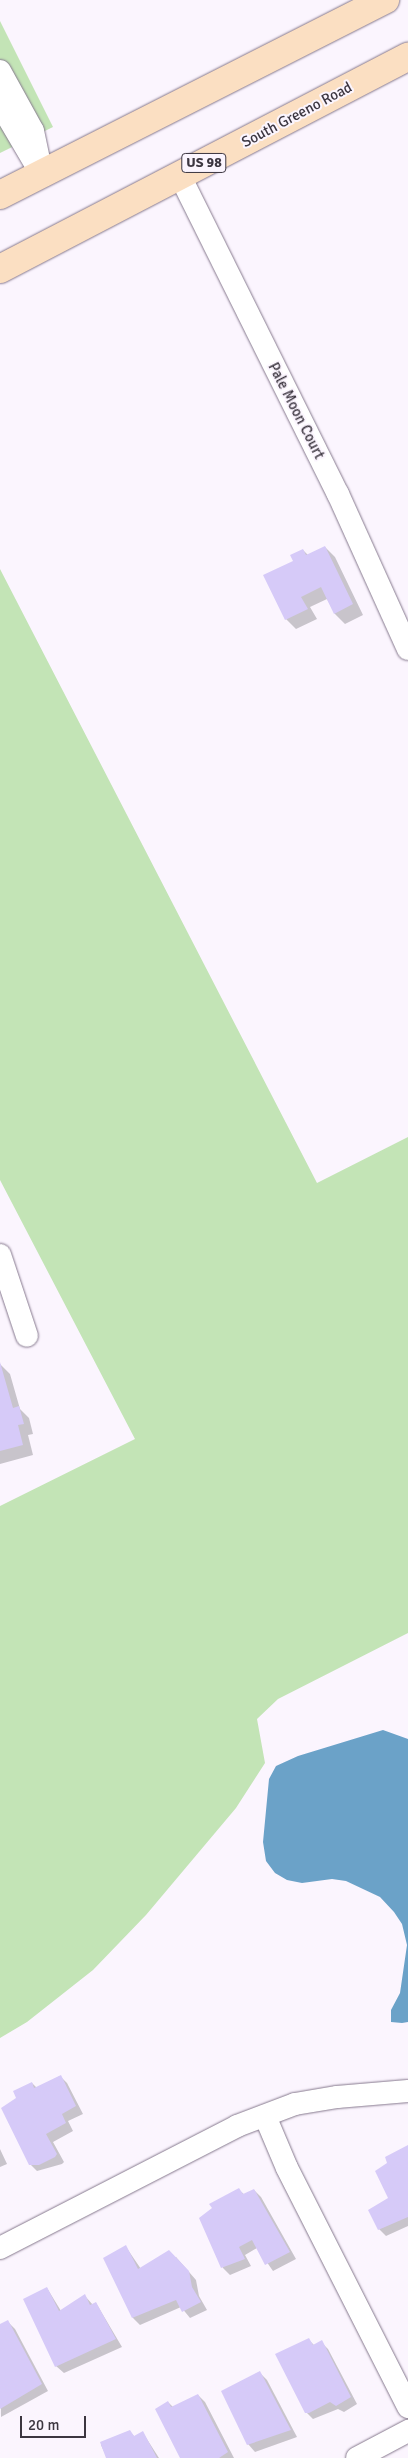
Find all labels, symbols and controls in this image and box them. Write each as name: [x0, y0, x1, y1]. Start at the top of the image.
street label: South Greeno Road: [239, 78, 355, 152]
road number: US 98: [180, 152, 228, 174]
street label: Pale Moon Court: [264, 360, 328, 462]
scale bar: [22, 2406, 89, 2438]
text: 20 m: [28, 2416, 59, 2434]

